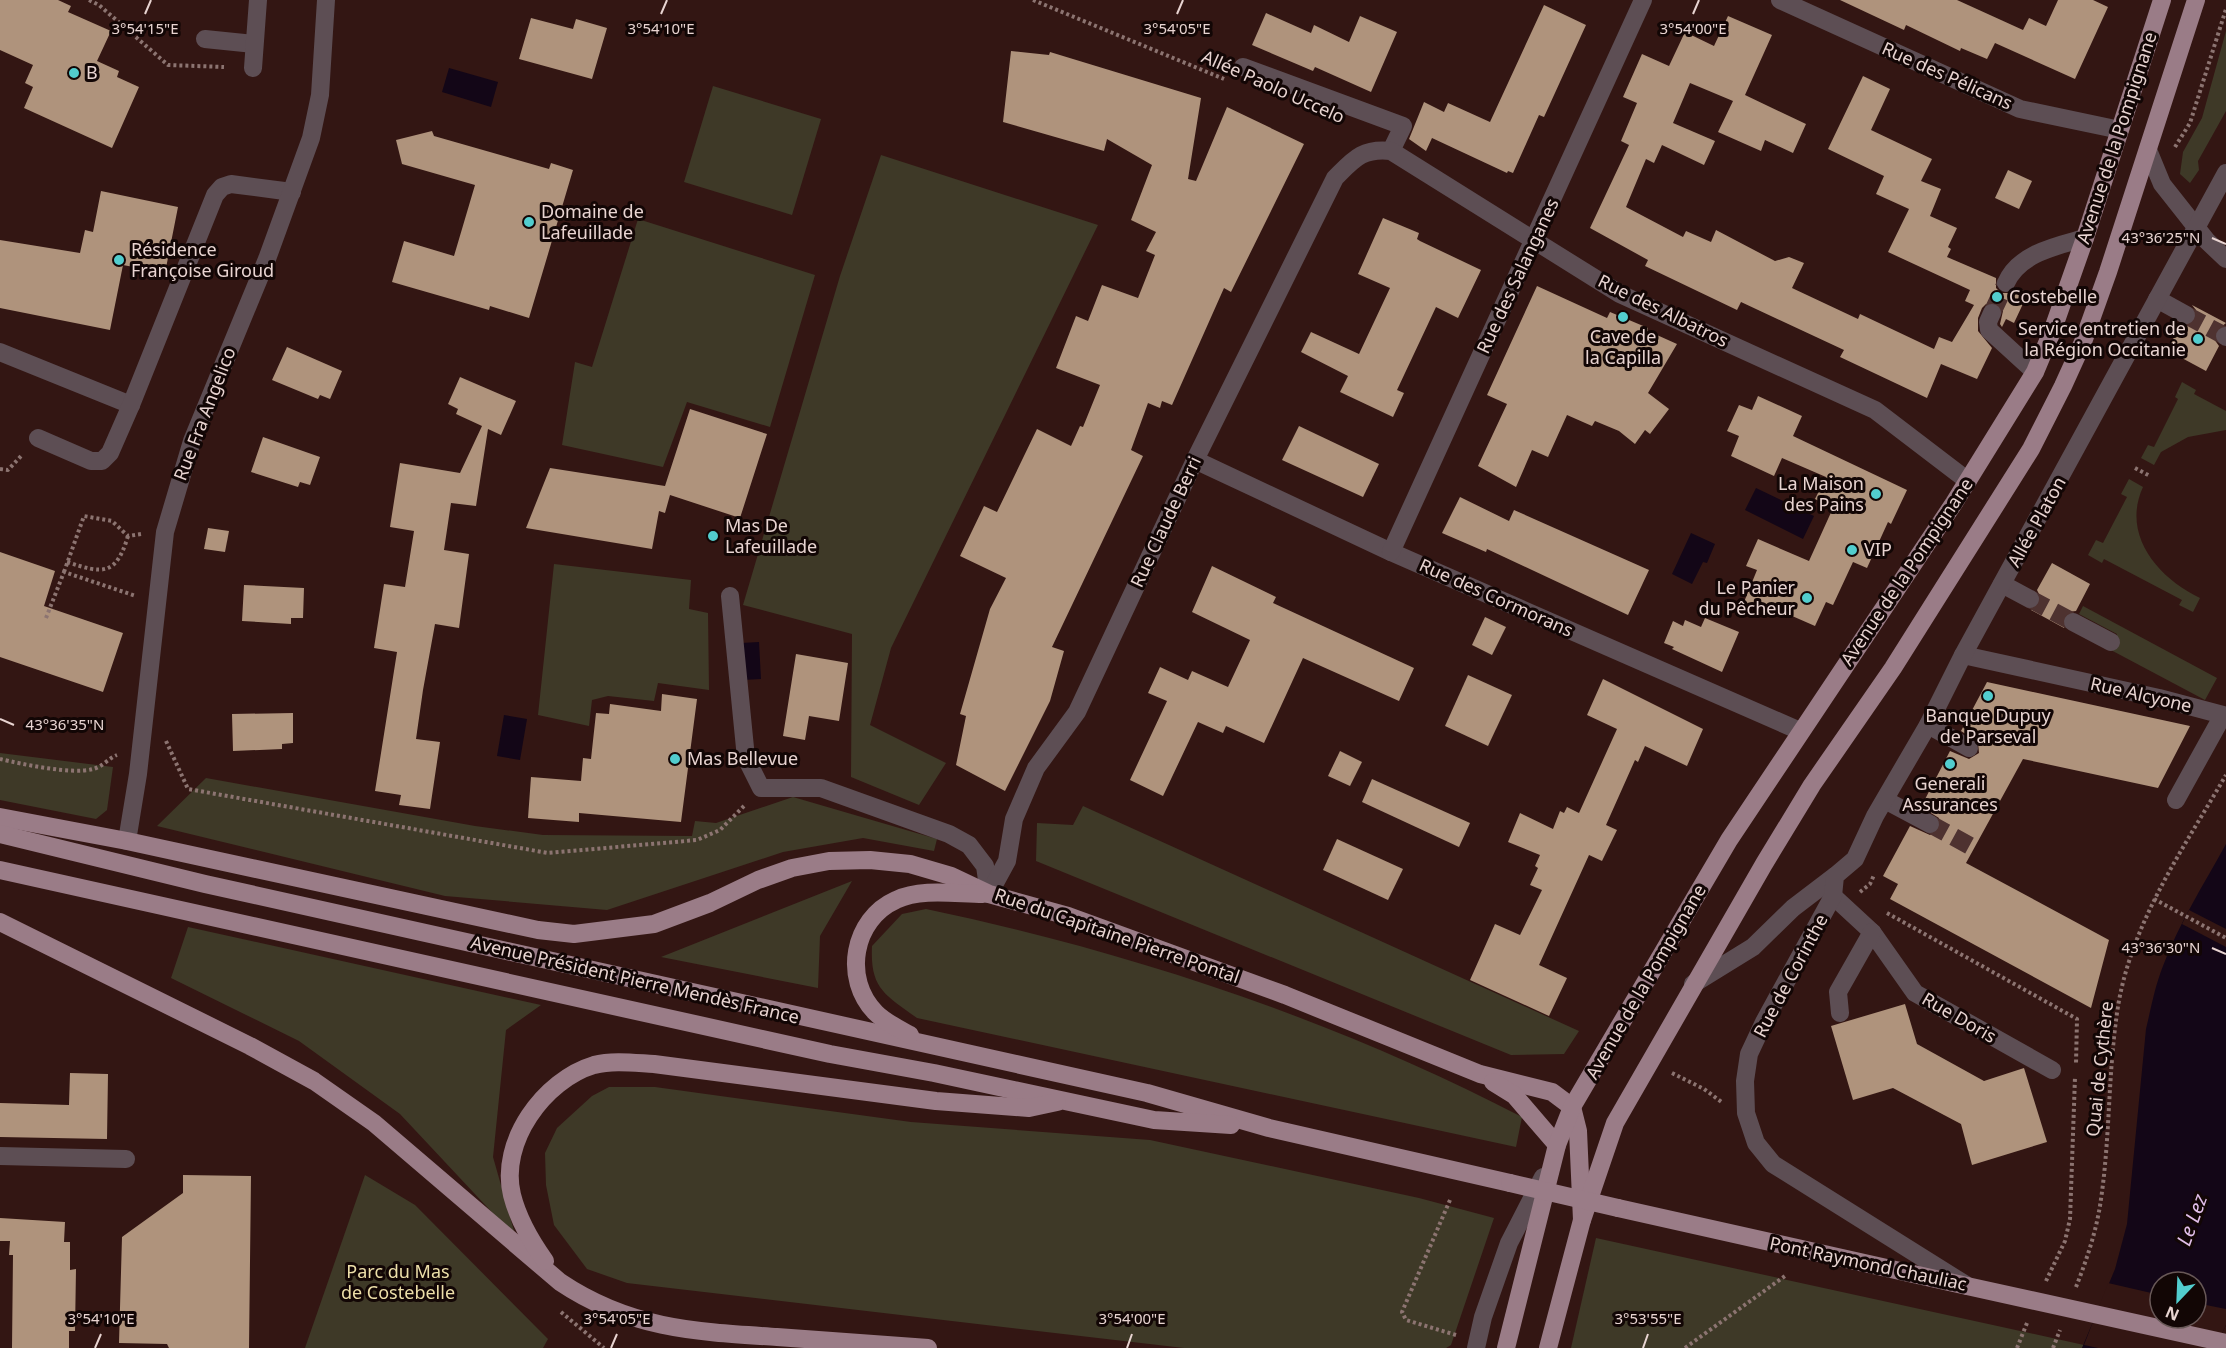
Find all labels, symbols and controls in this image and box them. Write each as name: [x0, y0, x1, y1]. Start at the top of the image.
text: 3°54'15"E: [111, 18, 179, 38]
text: 3°54'10"E: [627, 18, 695, 38]
text: 3°54'05"E: [1143, 18, 1211, 38]
text: 3°54'00"E: [1659, 18, 1727, 38]
street label: Avenue de la Pompignane: [2070, 29, 2162, 247]
street label: Rue des Pélicans: [1878, 36, 2016, 115]
street label: Allée Paolo Uccelo: [1198, 44, 1349, 128]
place label: B: [86, 60, 98, 84]
marker: B: [67, 66, 81, 80]
street label: Rue des Salanganes: [1471, 194, 1564, 357]
place label: Domaine de Lafeuillade: [541, 199, 644, 244]
marker: Domaine de Lafeuillade: [522, 215, 536, 229]
text: 43°36'25"N: [2122, 227, 2200, 247]
place label: Résidence Françoise Giroud: [131, 237, 274, 282]
marker: Résidence Françoise Giroud: [112, 253, 126, 267]
street label: Rue des Albatros: [1594, 268, 1733, 352]
place label: Costebelle: [2009, 284, 2097, 308]
marker: Costebelle: [1990, 290, 2004, 304]
marker: Cave de la Capilla: [1616, 310, 1630, 324]
place label: Service entretien de la Région Occitanie: [2018, 316, 2186, 361]
place label: Cave de la Capilla: [1585, 324, 1661, 369]
marker: Service entretien de la Région Occitanie: [2191, 332, 2205, 346]
street label: Rue Fra Angelico: [168, 344, 241, 484]
street label: Rue Claude Berri: [1124, 452, 1206, 591]
place label: La Maison des Pains: [1778, 471, 1864, 516]
street label: Allée Platon: [2001, 472, 2071, 571]
street label: Avenue de la Pompignane: [1834, 473, 1978, 670]
marker: La Maison des Pains: [1869, 487, 1883, 501]
place label: Mas De Lafeuillade: [725, 513, 817, 558]
marker: Mas De Lafeuillade: [706, 529, 720, 543]
place label: VIP: [1864, 537, 1892, 561]
marker: VIP: [1845, 543, 1859, 557]
street label: Rue des Cormorans: [1416, 552, 1577, 642]
place label: Le Panier du Pêcheur: [1699, 575, 1796, 620]
marker: Le Panier du Pêcheur: [1800, 591, 1814, 605]
street label: Rue Alcyone: [2088, 671, 2194, 717]
marker: Banque Dupuy de Parseval: [1981, 689, 1995, 703]
place label: Banque Dupuy de Parseval: [1925, 703, 2052, 748]
text: 43°36'35"N: [26, 714, 104, 734]
place label: Mas Bellevue: [687, 746, 798, 770]
marker: Mas Bellevue: [668, 752, 682, 766]
marker: Generali Assurances: [1943, 757, 1957, 771]
place label: Generali Assurances: [1902, 771, 1998, 816]
street label: Avenue de la Pompignane: [1579, 880, 1711, 1083]
street label: Rue du Capitaine Pierre Pontal: [992, 882, 1243, 988]
street label: Rue de Corinthe: [1748, 910, 1833, 1041]
street label: Avenue Président Pierre Mendès France: [469, 929, 802, 1029]
text: 43°36'30"N: [2122, 937, 2200, 957]
street label: Rue Doris: [1918, 986, 2001, 1048]
street label: Quai de Cythère: [2080, 1000, 2118, 1138]
water label: Le Lez: [2170, 1190, 2213, 1249]
street label: Pont Raymond Chauliac: [1767, 1230, 1969, 1296]
park label: Parc du Mas de Costebelle: [341, 1259, 455, 1304]
north arrow: [2148, 1270, 2208, 1330]
text: N: [2162, 1301, 2182, 1326]
text: 3°54'10"E: [67, 1308, 135, 1328]
text: 3°54'05"E: [583, 1308, 651, 1328]
text: 3°54'00"E: [1098, 1308, 1166, 1328]
text: 3°53'55"E: [1614, 1308, 1682, 1328]

